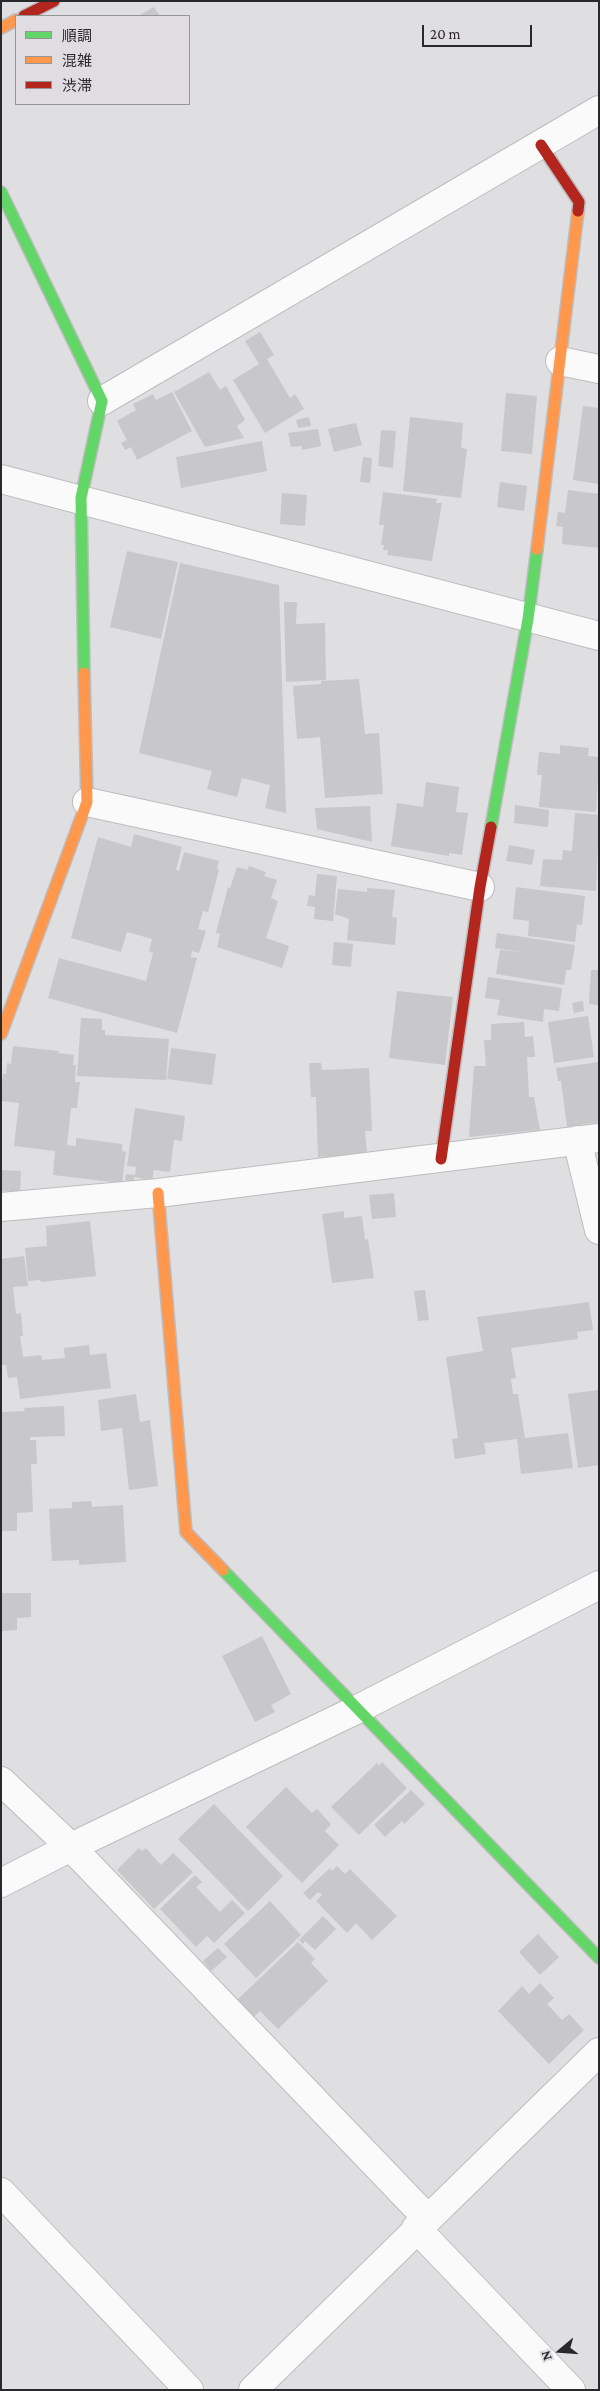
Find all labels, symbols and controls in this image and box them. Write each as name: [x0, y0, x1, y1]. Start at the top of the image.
legend: [15, 15, 190, 105]
scale bar: [425, 15, 535, 47]
text: 20 m: [430, 26, 461, 42]
text: 順調: [62, 28, 92, 44]
text: 混雑: [62, 53, 92, 69]
text: 渋滞: [62, 78, 92, 94]
north arrow: [535, 2326, 585, 2376]
text: N: [537, 2349, 555, 2363]

